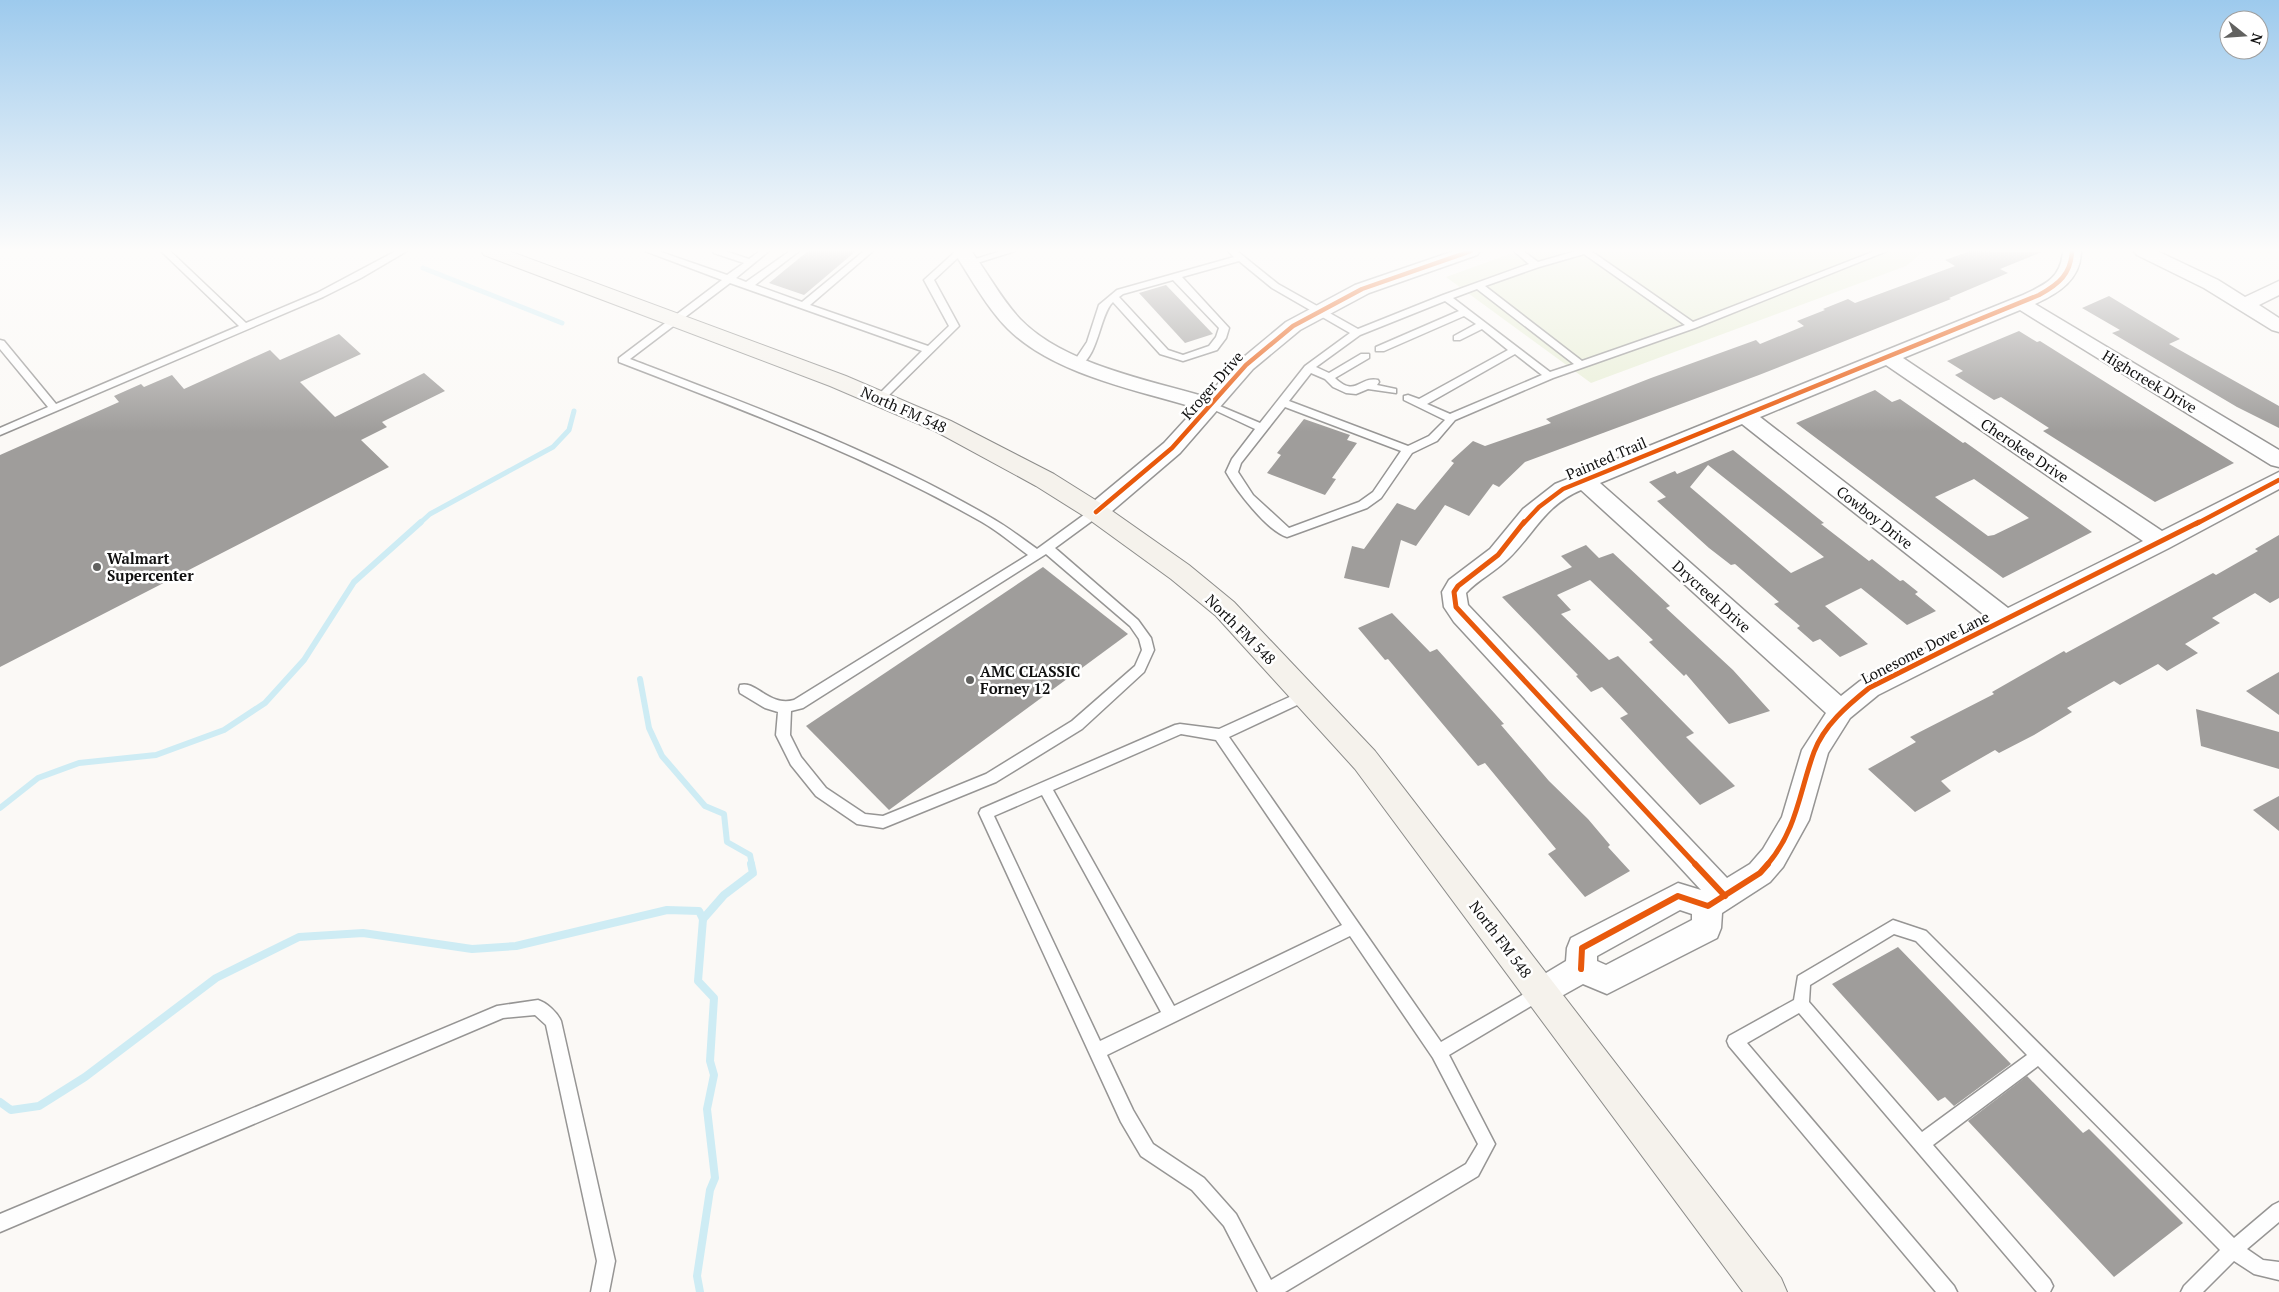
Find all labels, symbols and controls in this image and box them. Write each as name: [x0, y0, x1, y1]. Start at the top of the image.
north arrow: [2219, 10, 2269, 60]
text: N: [2246, 31, 2268, 47]
street label: Highcreek Drive: [2099, 345, 2201, 417]
street label: Kroger Drive: [1177, 347, 1247, 423]
street label: North FM 548: [858, 381, 950, 437]
street label: Cherokee Drive: [1977, 413, 2073, 487]
street label: Painted Trail: [1562, 432, 1650, 484]
street label: Cowboy Drive: [1833, 481, 1917, 553]
place label: Walmart Supercenter: [107, 548, 194, 585]
street label: Drycreek Drive: [1669, 555, 1755, 637]
marker: Walmart Supercenter: [91, 561, 103, 573]
street label: North FM 548: [1201, 589, 1281, 669]
street label: Lonesome Dove Lane: [1857, 606, 1993, 688]
place label: AMC CLASSIC Forney 12: [980, 661, 1080, 698]
marker: AMC CLASSIC Forney 12: [964, 674, 976, 686]
street label: North FM 548: [1465, 896, 1537, 982]

